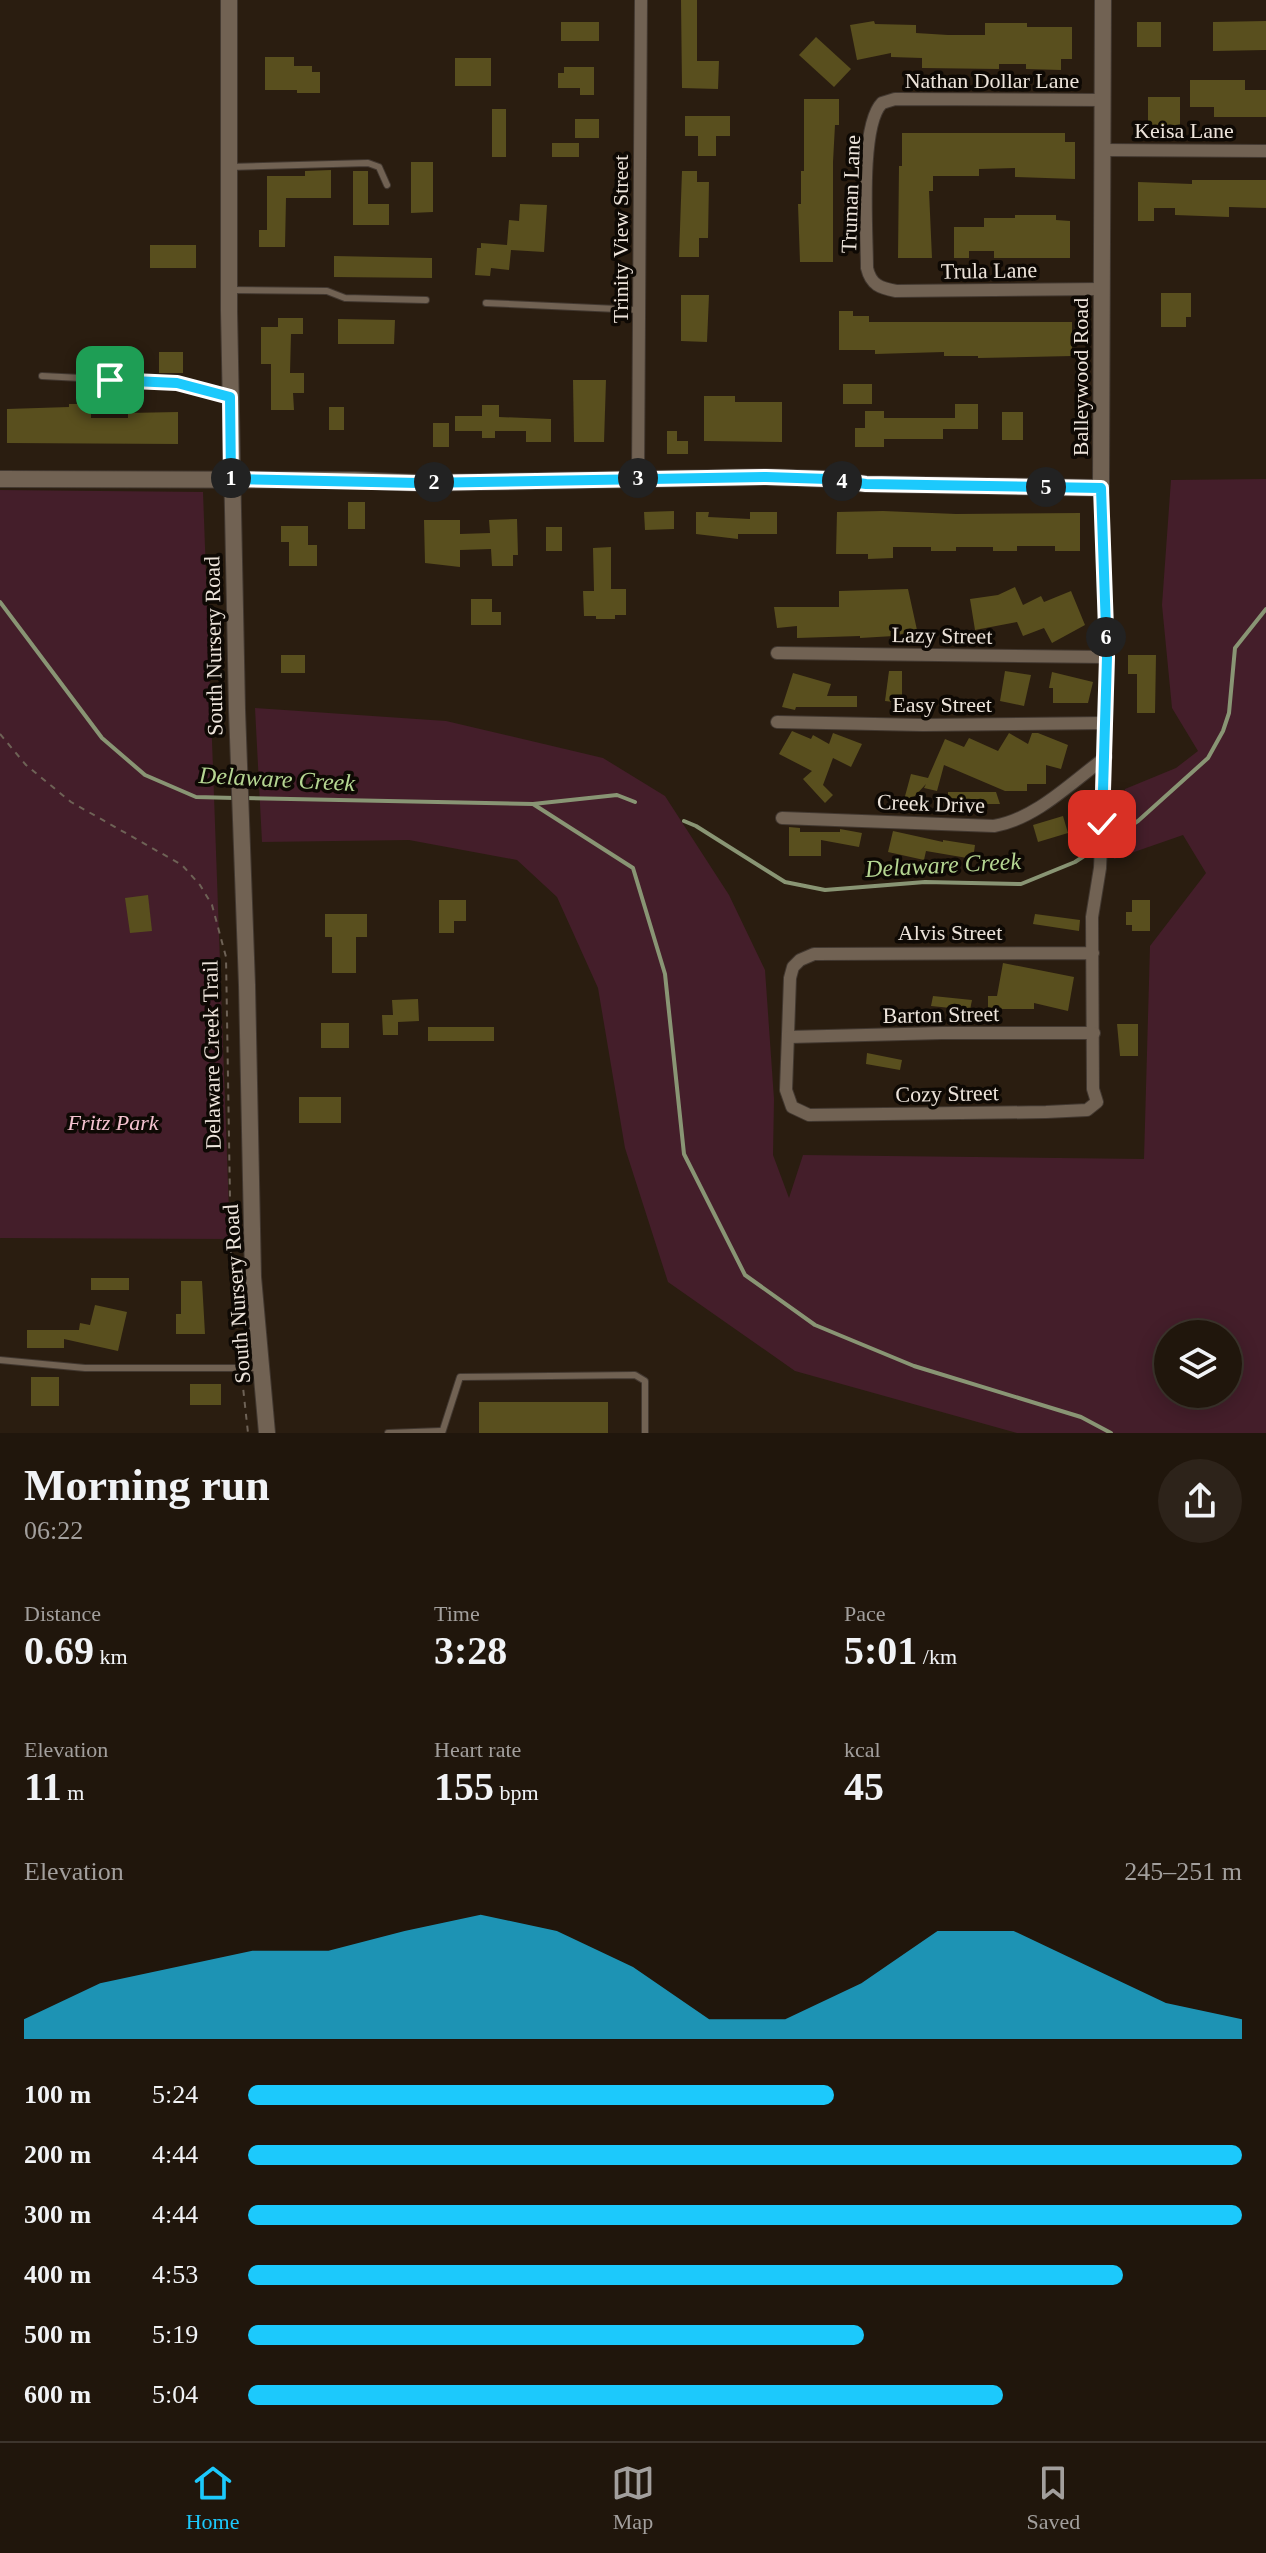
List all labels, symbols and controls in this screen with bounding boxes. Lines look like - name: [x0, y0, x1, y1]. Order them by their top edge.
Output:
- street label: Nathan Dollar Lane: [905, 68, 1079, 93]
- street label: Keisa Lane: [1134, 118, 1234, 143]
- street label: Truman Lane: [836, 134, 865, 254]
- street label: Trinity View Street: [608, 155, 633, 323]
- street label: Trula Lane: [941, 257, 1037, 284]
- street label: Balleywood Road: [1068, 298, 1093, 456]
- pin: [76, 346, 144, 414]
- icon: arrive: [88, 358, 132, 402]
- pin: 1: [211, 458, 251, 498]
- pin: 3: [618, 458, 658, 498]
- pin: 4: [822, 461, 862, 501]
- pin: 2: [414, 462, 454, 502]
- text: 1: [226, 465, 237, 490]
- text: 3: [633, 465, 644, 490]
- pin: 5: [1026, 467, 1066, 507]
- text: 4: [837, 468, 848, 493]
- text: 2: [429, 469, 440, 494]
- text: 5: [1041, 474, 1052, 499]
- street label: South Nursery Road: [199, 556, 228, 736]
- pin: 6: [1086, 617, 1126, 657]
- street label: Lazy Street: [891, 622, 993, 649]
- text: 6: [1101, 624, 1112, 649]
- street label: Easy Street: [892, 692, 992, 717]
- water label: Delaware Creek: [197, 762, 356, 796]
- street label: Creek Drive: [877, 789, 985, 818]
- pin: [1068, 790, 1136, 858]
- icon: check: [1080, 802, 1124, 846]
- water label: Delaware Creek: [863, 848, 1022, 882]
- street label: Alvis Street: [898, 920, 1002, 945]
- street label: Delaware Creek Trail: [197, 960, 226, 1150]
- street label: Barton Street: [882, 1001, 1000, 1028]
- street label: Cozy Street: [895, 1080, 999, 1107]
- park label: Fritz Park: [66, 1110, 160, 1135]
- street label: South Nursery Road: [218, 1203, 255, 1384]
- map controls: [1154, 1320, 1242, 1408]
- button: layers: [1154, 1320, 1242, 1408]
- button: share: [1158, 1459, 1242, 1543]
- text: Morning run: [24, 1461, 270, 1510]
- text: 06:22: [24, 1516, 83, 1545]
- text: Distance: [24, 1601, 101, 1626]
- text: Time: [434, 1601, 480, 1626]
- text: Pace: [844, 1601, 886, 1626]
- text: 0.69: [24, 1628, 94, 1673]
- text: 3:28: [434, 1628, 507, 1673]
- text: 5:01: [844, 1628, 917, 1673]
- text: km: [94, 1644, 128, 1669]
- text: /km: [917, 1644, 957, 1669]
- text: Elevation: [24, 1737, 108, 1762]
- text: Heart rate: [434, 1737, 521, 1762]
- text: kcal: [844, 1737, 881, 1762]
- text: 11: [24, 1764, 62, 1809]
- text: 155: [434, 1764, 494, 1809]
- text: 45: [844, 1764, 884, 1809]
- text: m: [62, 1780, 84, 1805]
- text: bpm: [494, 1780, 539, 1805]
- text: Elevation: [24, 1857, 124, 1886]
- text: 245–251 m: [1124, 1857, 1242, 1886]
- text: 100 m: [24, 2080, 91, 2109]
- text: 5:24: [152, 2080, 198, 2109]
- text: 200 m: [24, 2140, 91, 2169]
- text: 4:44: [152, 2140, 198, 2169]
- text: 300 m: [24, 2200, 91, 2229]
- text: 4:44: [152, 2200, 198, 2229]
- text: 400 m: [24, 2260, 91, 2289]
- text: 4:53: [152, 2260, 198, 2289]
- text: 500 m: [24, 2320, 91, 2349]
- text: 5:19: [152, 2320, 198, 2349]
- text: 600 m: [24, 2380, 91, 2409]
- text: 5:04: [152, 2380, 198, 2409]
- tab: Home: [186, 2461, 240, 2535]
- tab: Map: [611, 2461, 655, 2535]
- tab: Saved: [1026, 2461, 1080, 2535]

